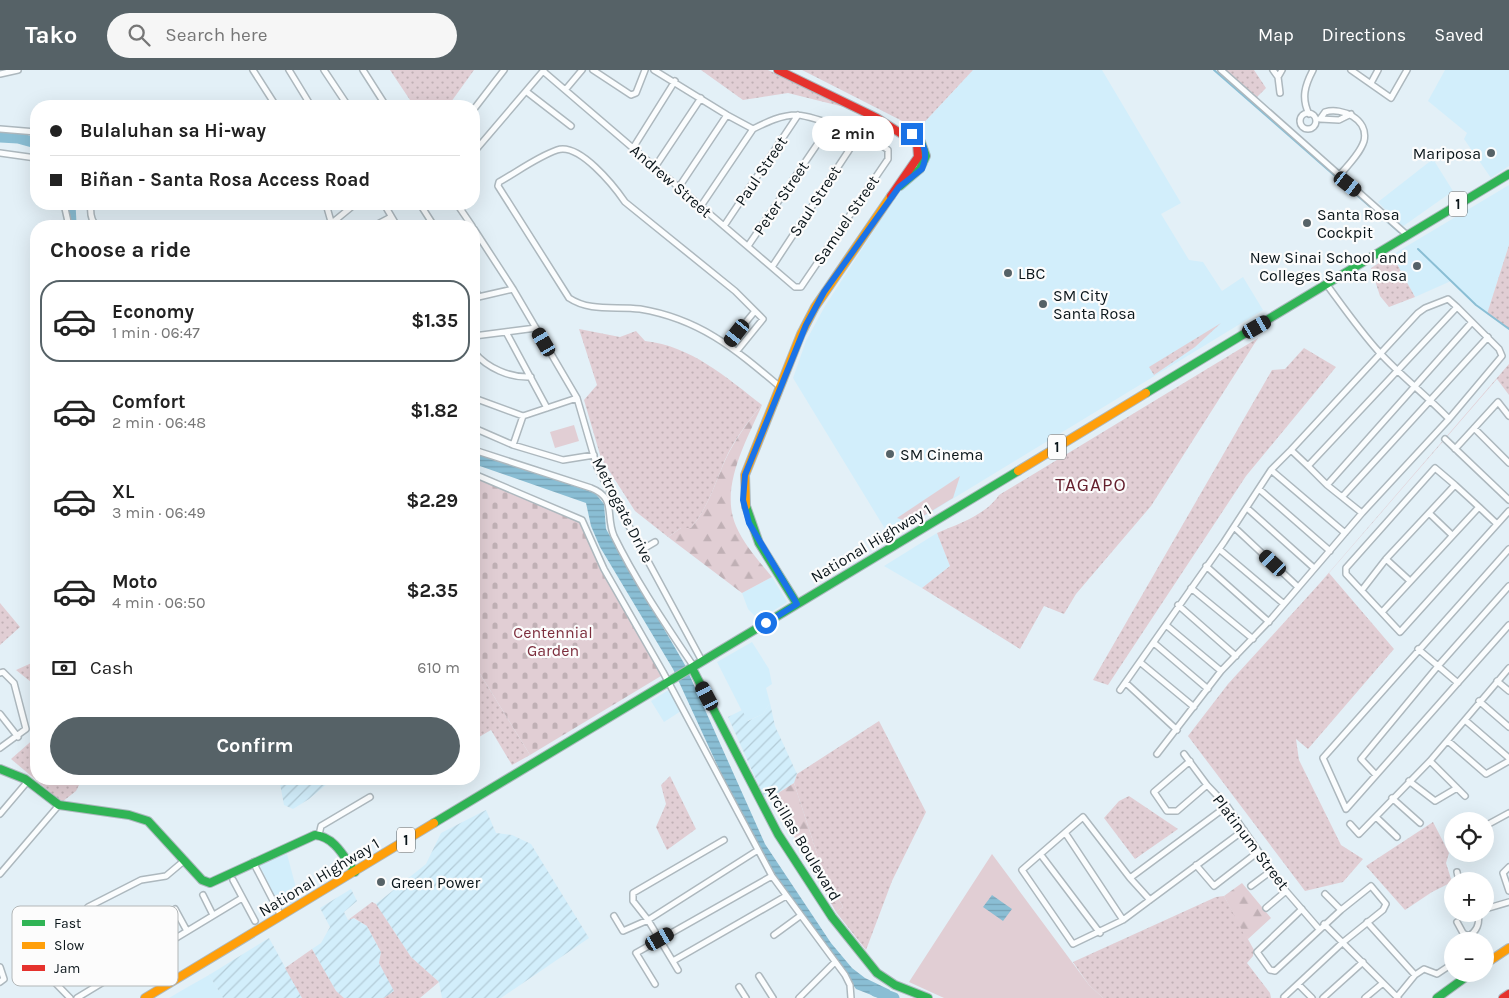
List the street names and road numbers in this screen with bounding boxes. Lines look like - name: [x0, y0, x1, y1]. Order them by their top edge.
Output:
- street label: Paul Street: [731, 133, 791, 209]
- street label: Andrew Street: [626, 140, 716, 222]
- street label: Peter Street: [749, 158, 813, 238]
- street label: Saul Street: [785, 162, 845, 240]
- street label: Samuel Street: [809, 172, 883, 268]
- road number: 1: [1449, 192, 1467, 216]
- road number: 1: [1048, 434, 1066, 460]
- street label: Metrogate Drive: [588, 454, 658, 566]
- street label: National Highway 1: [807, 500, 935, 586]
- street label: Arcillas Boulevard: [761, 782, 845, 904]
- street label: Platinum Street: [1209, 790, 1293, 894]
- road number: 1: [397, 828, 415, 852]
- street label: National Highway 1: [255, 834, 383, 920]

